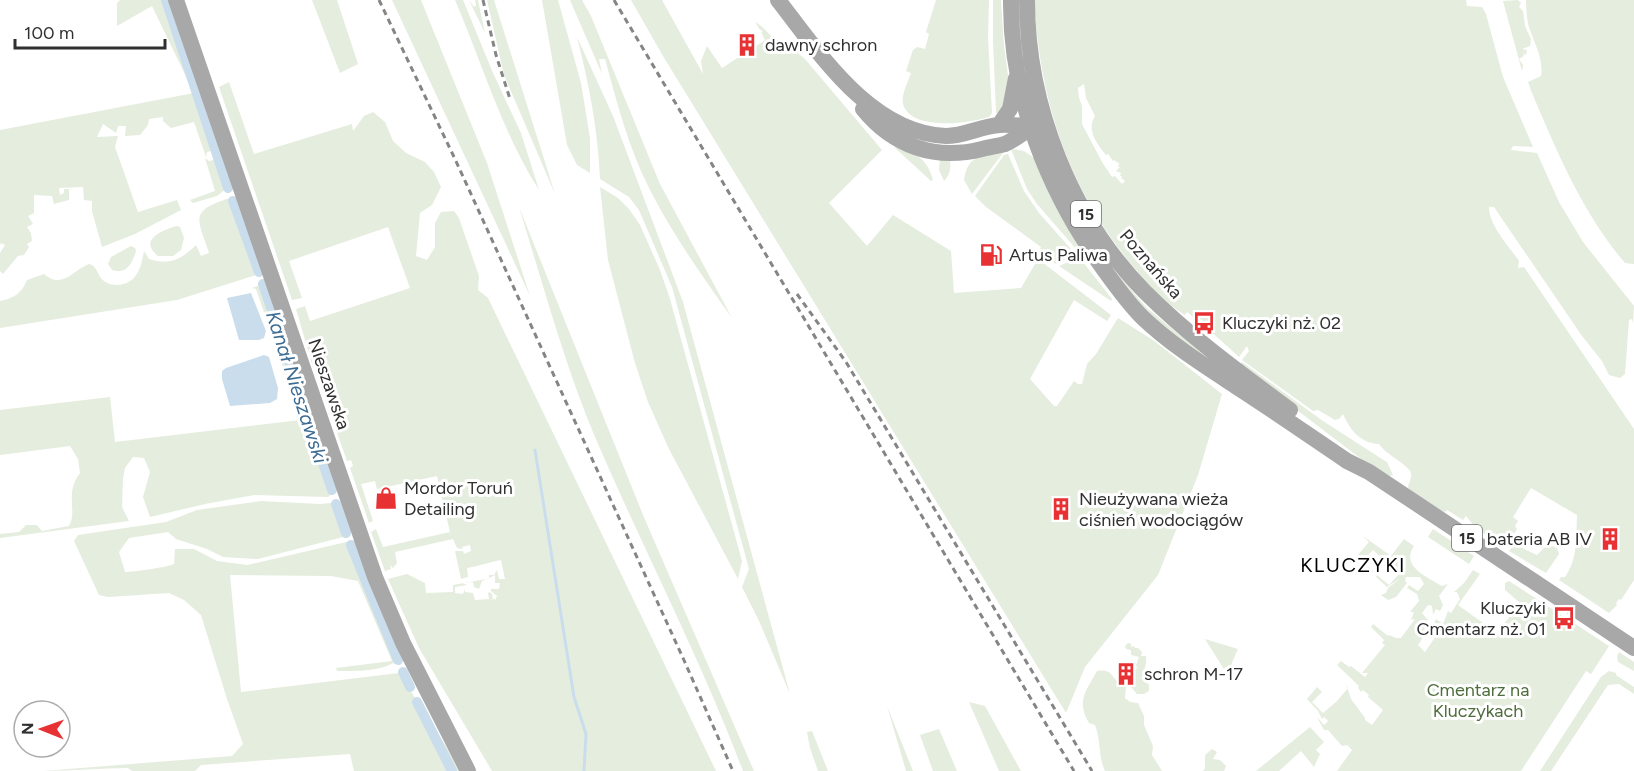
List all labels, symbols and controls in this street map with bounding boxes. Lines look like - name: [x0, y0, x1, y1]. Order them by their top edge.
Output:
- scale bar: [15, 12, 165, 50]
- text: 100 m: [24, 22, 74, 44]
- building icon: dawny schron: [734, 32, 760, 58]
- place label: dawny schron: [765, 34, 877, 56]
- road number: 15: [1071, 201, 1101, 227]
- street label: Poznańska: [1115, 225, 1187, 303]
- fuel station icon: Artus Paliwa: [978, 242, 1004, 268]
- place label: Artus Paliwa: [1009, 244, 1108, 266]
- water label: Kanał Nieszawski: [261, 308, 333, 467]
- bus stop icon: Kluczyki nż. 02: [1191, 310, 1217, 336]
- place label: Kluczyki nż. 02: [1222, 312, 1341, 334]
- street label: Nieszawska: [303, 336, 355, 432]
- place label: Mordor Toruń Detailing: [404, 477, 513, 520]
- shop icon: Mordor Toruń Detailing: [373, 485, 399, 511]
- place label: Nieużywana wieża ciśnień wodociągów: [1079, 488, 1243, 531]
- building icon: Nieużywana wieża ciśnień wodociągów: [1048, 496, 1074, 522]
- road number: 15: [1452, 525, 1482, 551]
- building icon: bateria AB IV: [1597, 526, 1623, 552]
- place label: bateria AB IV: [1487, 528, 1593, 550]
- district label: KLUCZYKI: [1300, 553, 1406, 577]
- place label: Kluczyki Cmentarz nż. 01: [1416, 597, 1546, 640]
- bus stop icon: Kluczyki Cmentarz nż. 01: [1551, 605, 1577, 631]
- building icon: schron M-17: [1113, 661, 1139, 687]
- place label: schron M-17: [1144, 663, 1243, 685]
- park label: Cmentarz na Kluczykach: [1427, 679, 1529, 722]
- north arrow: [12, 699, 72, 759]
- text: N: [18, 722, 37, 735]

